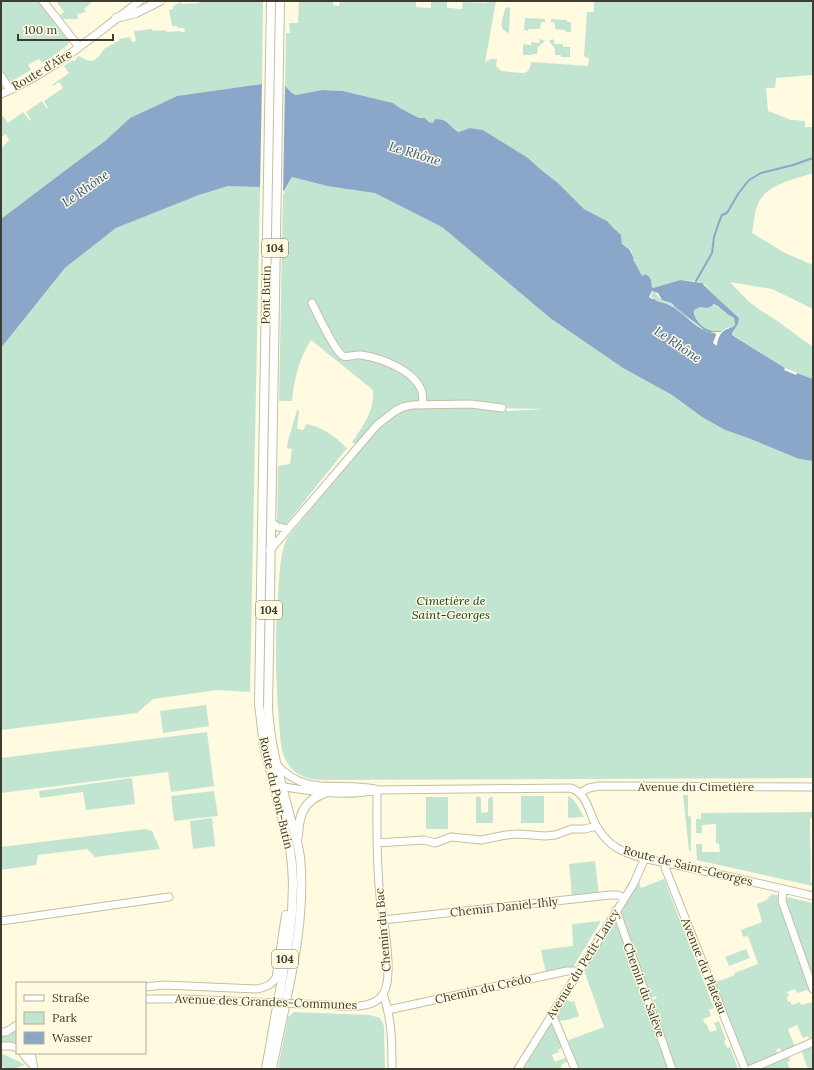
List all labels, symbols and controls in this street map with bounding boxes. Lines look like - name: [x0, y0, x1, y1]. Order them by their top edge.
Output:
- scale bar: [18, 16, 113, 42]
- text: 100 m: [24, 22, 57, 37]
- street label: Route d'Aïre: [9, 46, 75, 93]
- water label: Le Rhône: [387, 138, 443, 169]
- water label: Le Rhône: [58, 166, 112, 211]
- road number: 104: [262, 239, 288, 257]
- street label: Pont Butin: [257, 265, 274, 325]
- water label: Le Rhône: [651, 322, 705, 366]
- park label: Cimetière de Saint-Georges: [412, 593, 490, 622]
- road number: 104: [256, 601, 282, 619]
- street label: Route du Pont-Butin: [256, 735, 297, 851]
- street label: Avenue du Cimetière: [637, 779, 755, 794]
- street label: Route de Saint-Georges: [622, 842, 755, 889]
- street label: Chemin du Bac: [371, 887, 394, 973]
- street label: Chemin Daniel-Ihly: [449, 893, 559, 920]
- street label: Avenue du Petit-Lancy: [542, 905, 623, 1022]
- street label: Avenue du Plateau: [678, 915, 731, 1016]
- street label: Chemin du Salève: [620, 941, 669, 1040]
- road number: 104: [272, 950, 298, 968]
- street label: Chemin du Crédo: [433, 970, 532, 1007]
- legend: [16, 982, 146, 1054]
- text: Straße: [52, 990, 90, 1005]
- street label: Avenue des Grandes-Communes: [174, 991, 358, 1012]
- text: Park: [52, 1010, 78, 1025]
- text: Wasser: [52, 1030, 93, 1045]

